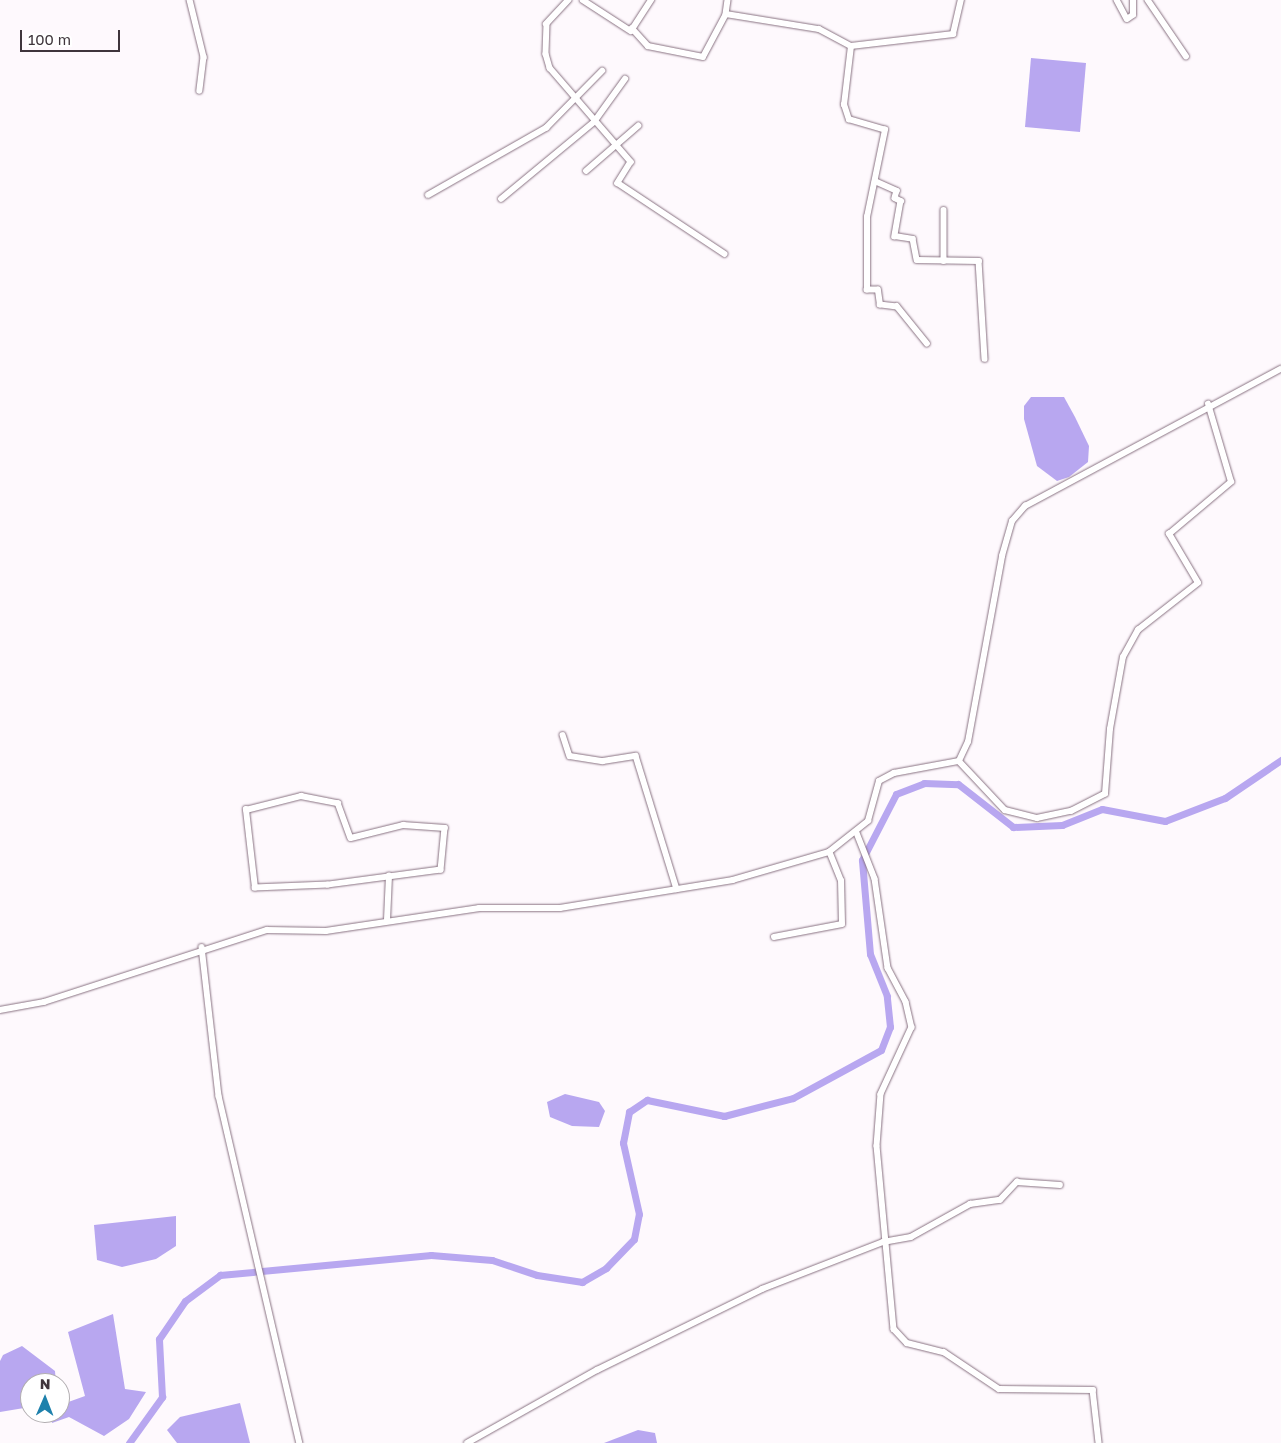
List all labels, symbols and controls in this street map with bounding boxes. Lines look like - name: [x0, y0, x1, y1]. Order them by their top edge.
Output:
- scale bar: [22, 20, 122, 52]
- text: 100 m: [28, 30, 71, 48]
- north arrow: [20, 1373, 70, 1423]
- text: N: [40, 1375, 51, 1392]

